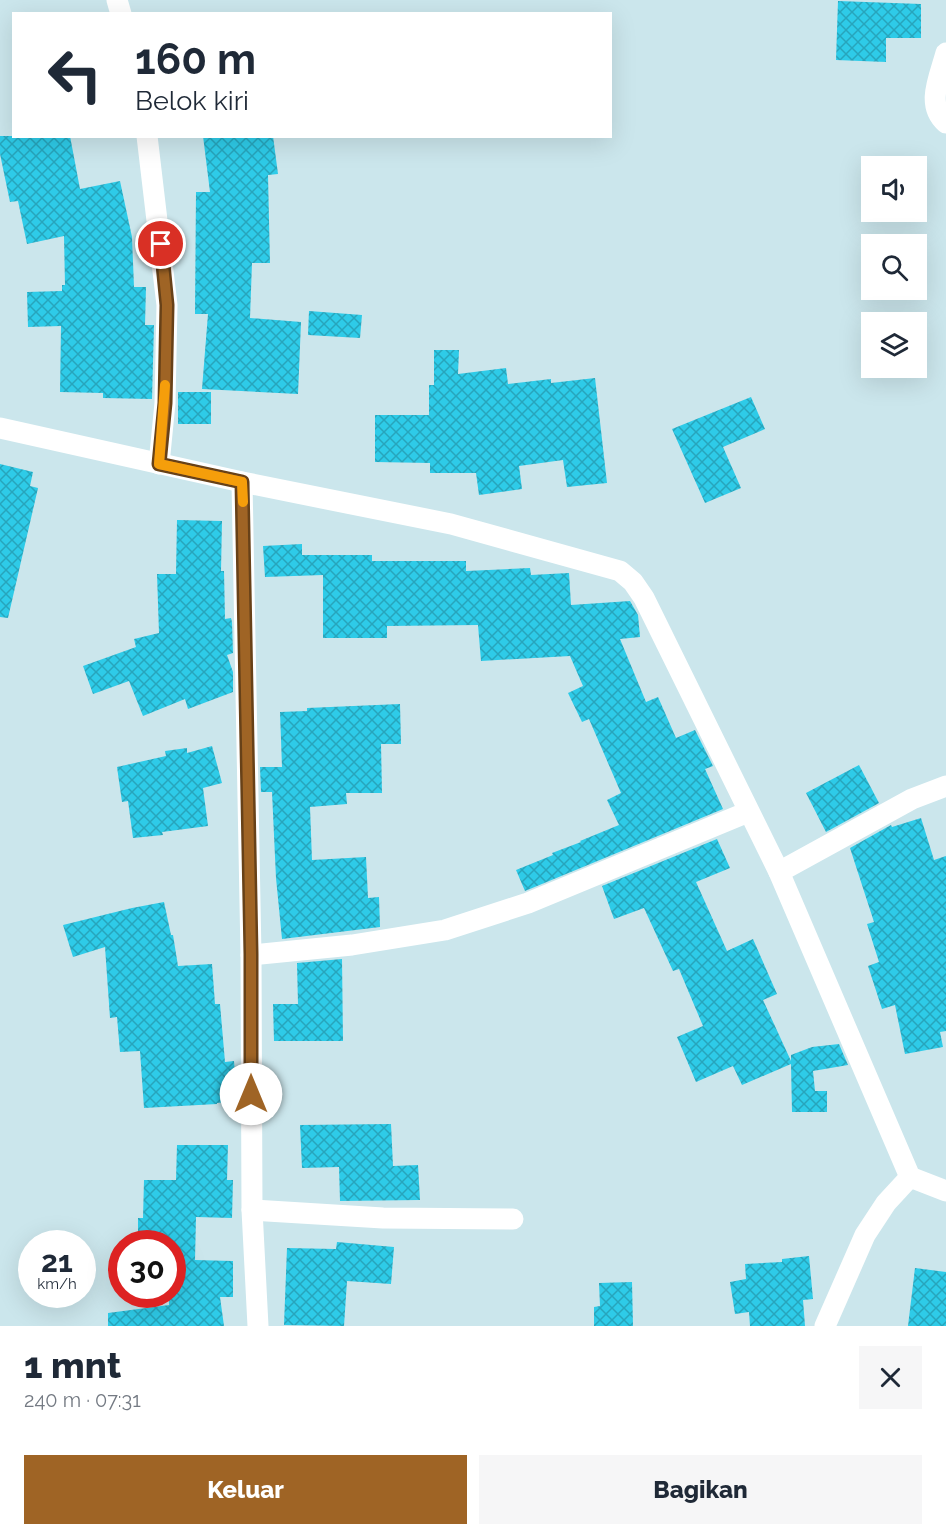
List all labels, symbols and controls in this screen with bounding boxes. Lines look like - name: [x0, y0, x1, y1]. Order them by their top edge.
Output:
- text: 160 m: [135, 35, 256, 84]
- icon: left: [36, 36, 114, 114]
- text: Belok kiri: [135, 85, 249, 116]
- map controls: [861, 156, 927, 378]
- button: sound: [861, 156, 927, 222]
- pin: [135, 218, 186, 269]
- icon: arrive: [144, 227, 177, 260]
- button: search: [861, 234, 927, 300]
- button: layers: [861, 312, 927, 378]
- position arrow: [219, 1062, 283, 1126]
- speed limit sign: 30: [108, 1230, 186, 1308]
- text: 21: [41, 1244, 73, 1279]
- text: km/h: [37, 1275, 77, 1293]
- text: 1 mnt: [24, 1344, 121, 1386]
- button: close: [859, 1346, 922, 1409]
- text: 240 m · 07:31: [24, 1388, 141, 1412]
- button: Keluar: [24, 1455, 467, 1524]
- button: Bagikan: [479, 1455, 922, 1524]

